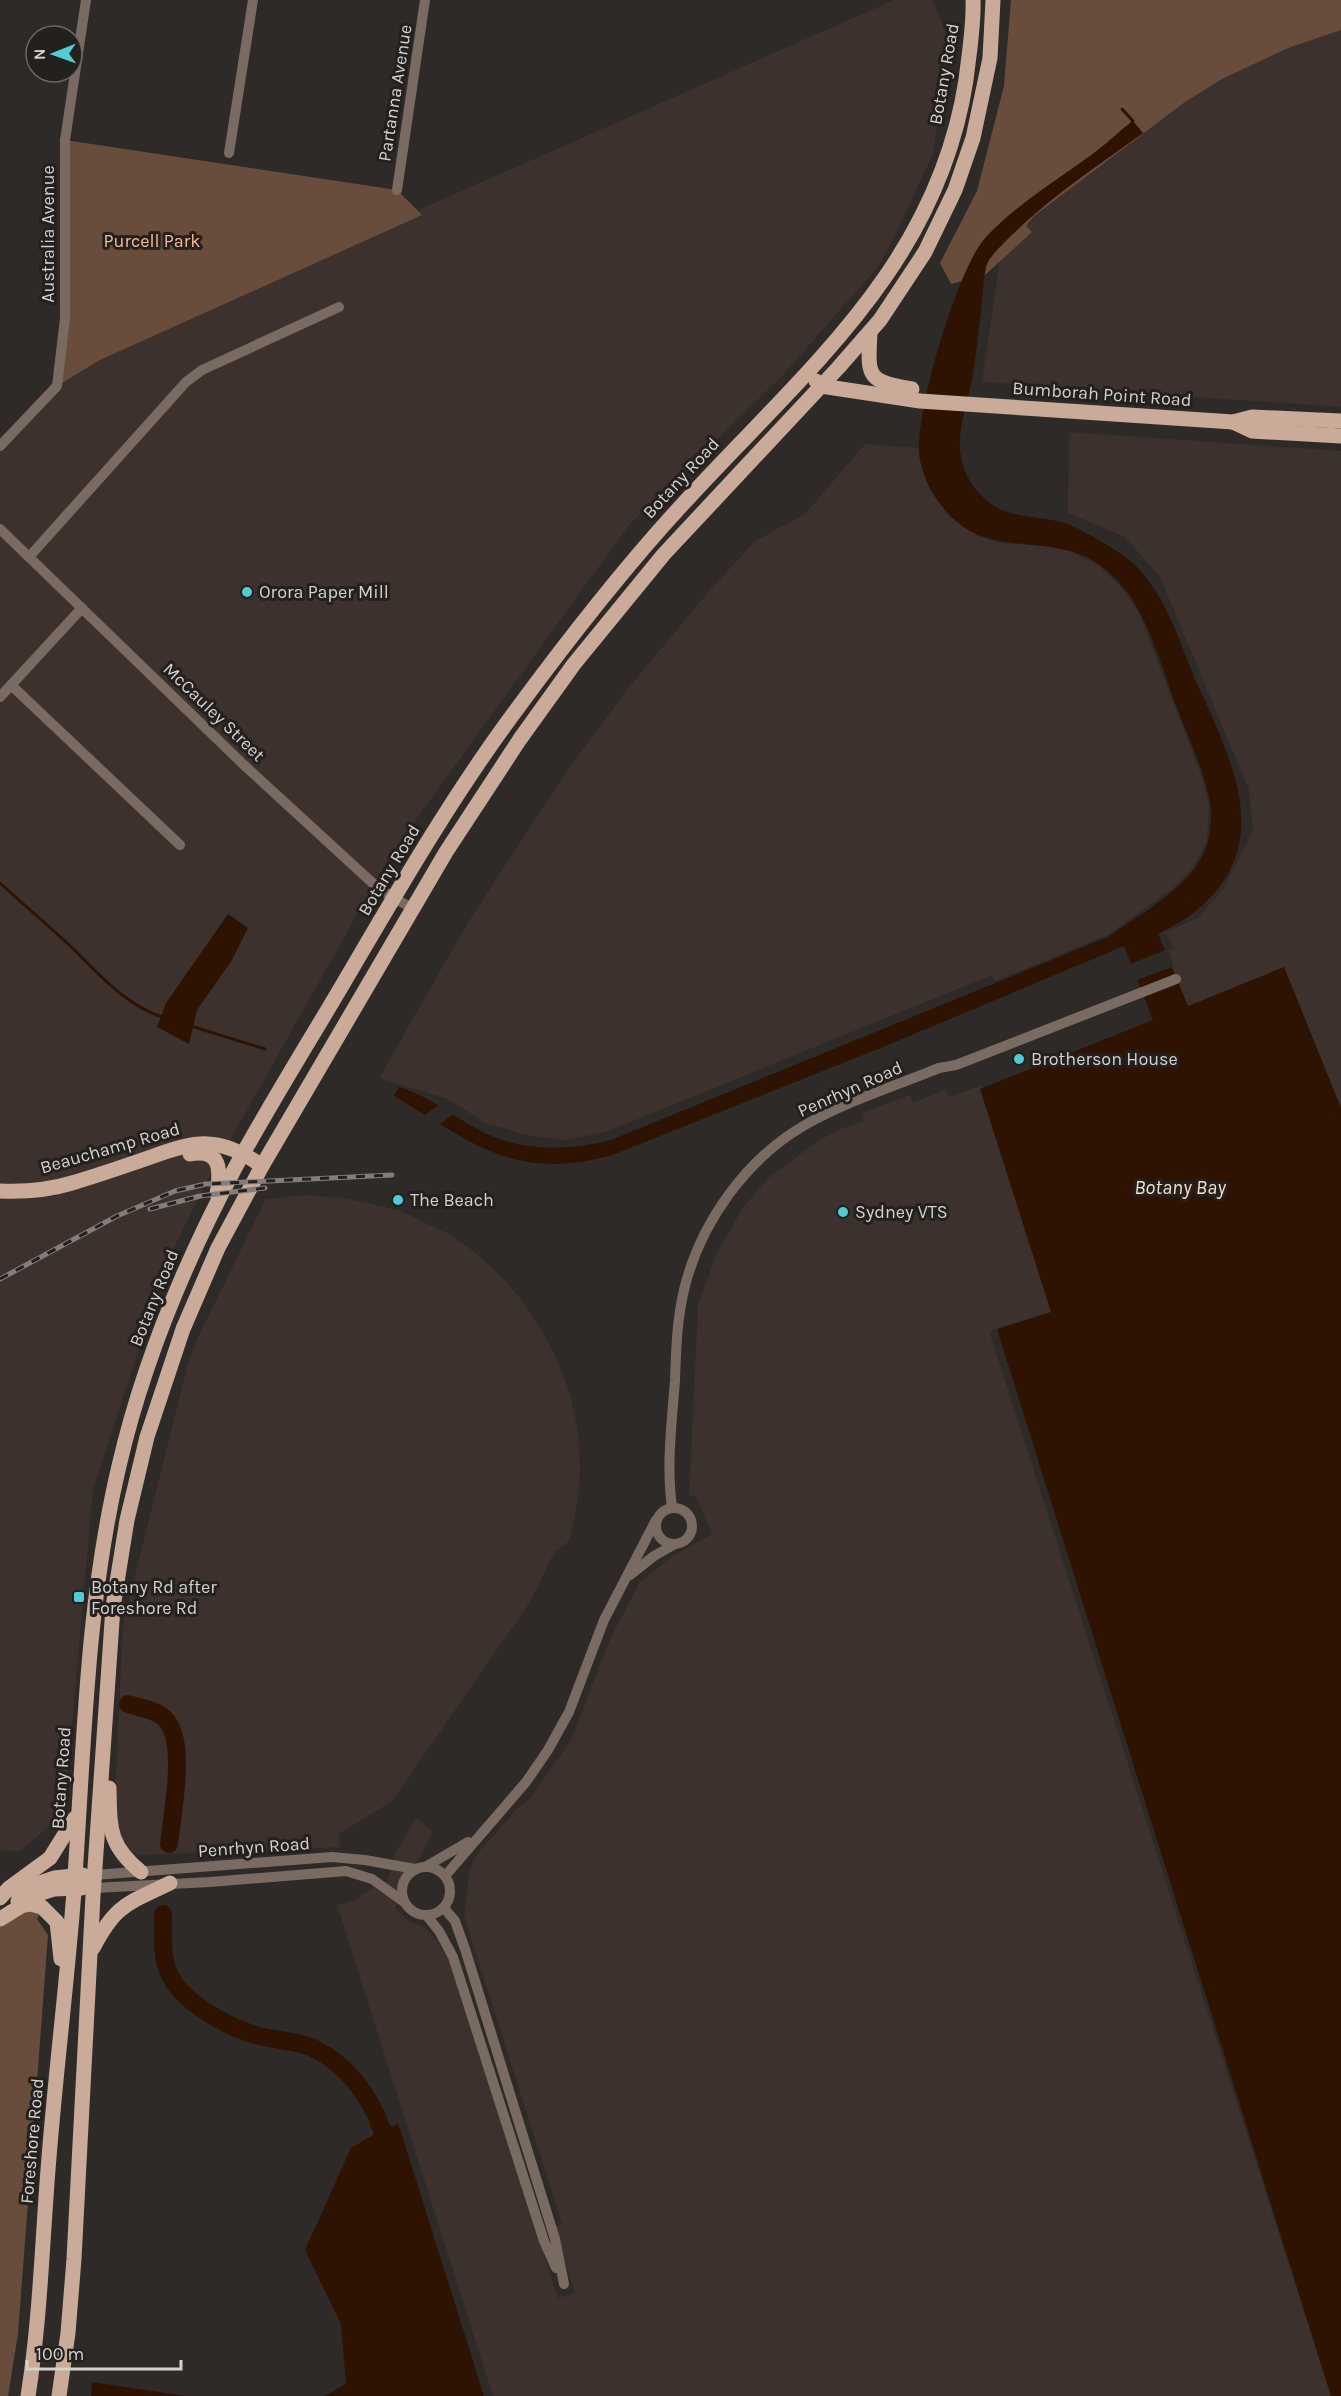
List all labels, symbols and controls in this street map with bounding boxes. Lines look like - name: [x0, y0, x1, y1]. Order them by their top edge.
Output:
- street label: Botany Road: [924, 22, 964, 126]
- street label: Partanna Avenue: [373, 23, 417, 163]
- north arrow: [24, 24, 84, 84]
- text: N: [30, 48, 49, 60]
- street label: Australia Avenue: [37, 165, 59, 303]
- park label: Purcell Park: [104, 230, 200, 252]
- street label: Bumborah Point Road: [1012, 377, 1192, 411]
- street label: Botany Road: [638, 433, 724, 523]
- place label: Orora Paper Mill: [259, 581, 389, 603]
- marker: Orora Paper Mill: [240, 585, 254, 599]
- street label: McCauley Street: [159, 658, 270, 766]
- street label: Botany Road: [353, 820, 425, 920]
- place label: Brotherson House: [1031, 1048, 1178, 1070]
- marker: Brotherson House: [1012, 1052, 1026, 1066]
- street label: Penrhyn Road: [794, 1056, 906, 1122]
- street label: Beauchamp Road: [38, 1118, 182, 1178]
- water label: Botany Bay: [1134, 1176, 1227, 1199]
- place label: The Beach: [410, 1189, 494, 1211]
- marker: The Beach: [391, 1193, 405, 1207]
- place label: Sydney VTS: [855, 1201, 948, 1223]
- marker: Sydney VTS: [836, 1205, 850, 1219]
- street label: Botany Road: [125, 1246, 183, 1350]
- place label: Botany Rd after Foreshore Rd: [91, 1576, 217, 1619]
- marker: Botany Rd after Foreshore Rd: [72, 1590, 86, 1604]
- street label: Botany Road: [46, 1726, 76, 1830]
- street label: Penrhyn Road: [197, 1832, 311, 1862]
- street label: Foreshore Road: [16, 2077, 48, 2205]
- scale bar: [27, 2333, 182, 2371]
- text: 100 m: [36, 2343, 84, 2365]

